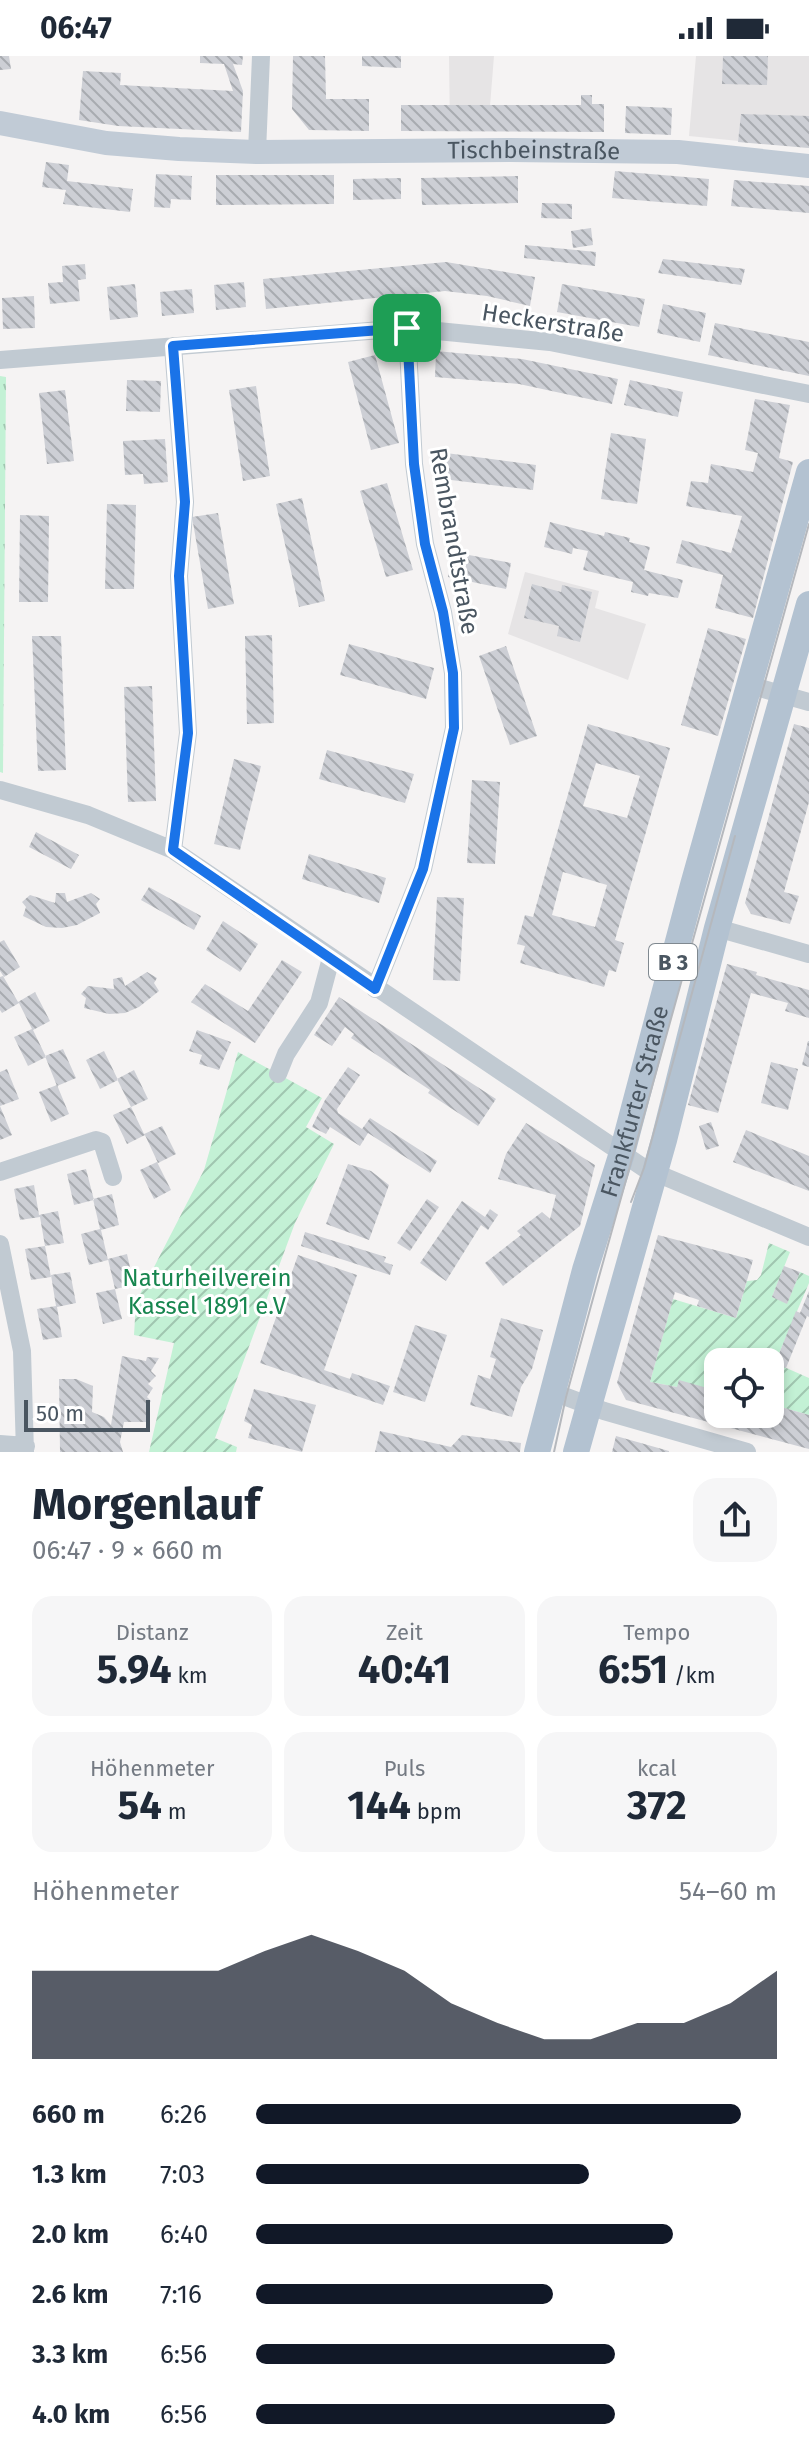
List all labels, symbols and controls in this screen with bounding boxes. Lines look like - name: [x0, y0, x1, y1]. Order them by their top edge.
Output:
- text: 06:47: [40, 10, 112, 46]
- street label: Tischbeinstraße: [447, 136, 620, 165]
- pin: [373, 294, 441, 362]
- street label: Heckerstraße: [480, 298, 626, 348]
- icon: arrive: [385, 306, 429, 350]
- street label: Rembrandtstraße: [424, 445, 484, 637]
- road number: B 3: [649, 944, 697, 980]
- street label: Frankfurter Straße: [595, 1003, 674, 1201]
- park label: Naturheilverein Kassel 1891 e.V: [122, 1264, 292, 1320]
- map controls: [704, 1348, 784, 1428]
- button: locate: [704, 1348, 784, 1428]
- scale bar: [24, 1396, 150, 1432]
- text: 50 m: [36, 1400, 84, 1427]
- text: Morgenlauf: [32, 1478, 260, 1531]
- button: share: [693, 1478, 777, 1562]
- text: 06:47 · 9 × 660 m: [32, 1535, 223, 1566]
- text: Distanz: [116, 1619, 189, 1646]
- text: Zeit: [386, 1619, 423, 1646]
- text: Tempo: [623, 1619, 690, 1646]
- text: 5.94: [97, 1646, 172, 1694]
- text: 40:41: [358, 1646, 451, 1694]
- text: 6:51: [598, 1646, 668, 1694]
- text: km: [172, 1662, 208, 1689]
- text: /km: [668, 1662, 716, 1689]
- text: Höhenmeter: [90, 1755, 214, 1782]
- text: Puls: [384, 1755, 425, 1782]
- text: kcal: [637, 1755, 677, 1782]
- text: 54: [118, 1782, 162, 1830]
- text: 144: [347, 1782, 411, 1830]
- text: 372: [627, 1782, 687, 1830]
- text: m: [162, 1798, 187, 1825]
- text: bpm: [411, 1798, 462, 1825]
- text: Höhenmeter: [32, 1876, 179, 1907]
- text: 54–60 m: [679, 1876, 777, 1907]
- text: 660 m: [32, 2099, 105, 2130]
- text: 6:26: [160, 2099, 207, 2130]
- text: 1.3 km: [32, 2159, 107, 2190]
- text: 7:03: [160, 2159, 205, 2190]
- text: 2.0 km: [32, 2219, 109, 2250]
- text: 6:40: [160, 2219, 208, 2250]
- text: 2.6 km: [32, 2279, 109, 2310]
- text: 7:16: [160, 2279, 202, 2310]
- text: 3.3 km: [32, 2339, 108, 2370]
- text: 6:56: [160, 2339, 207, 2370]
- text: 4.0 km: [32, 2399, 110, 2430]
- text: 6:56: [160, 2399, 207, 2430]

